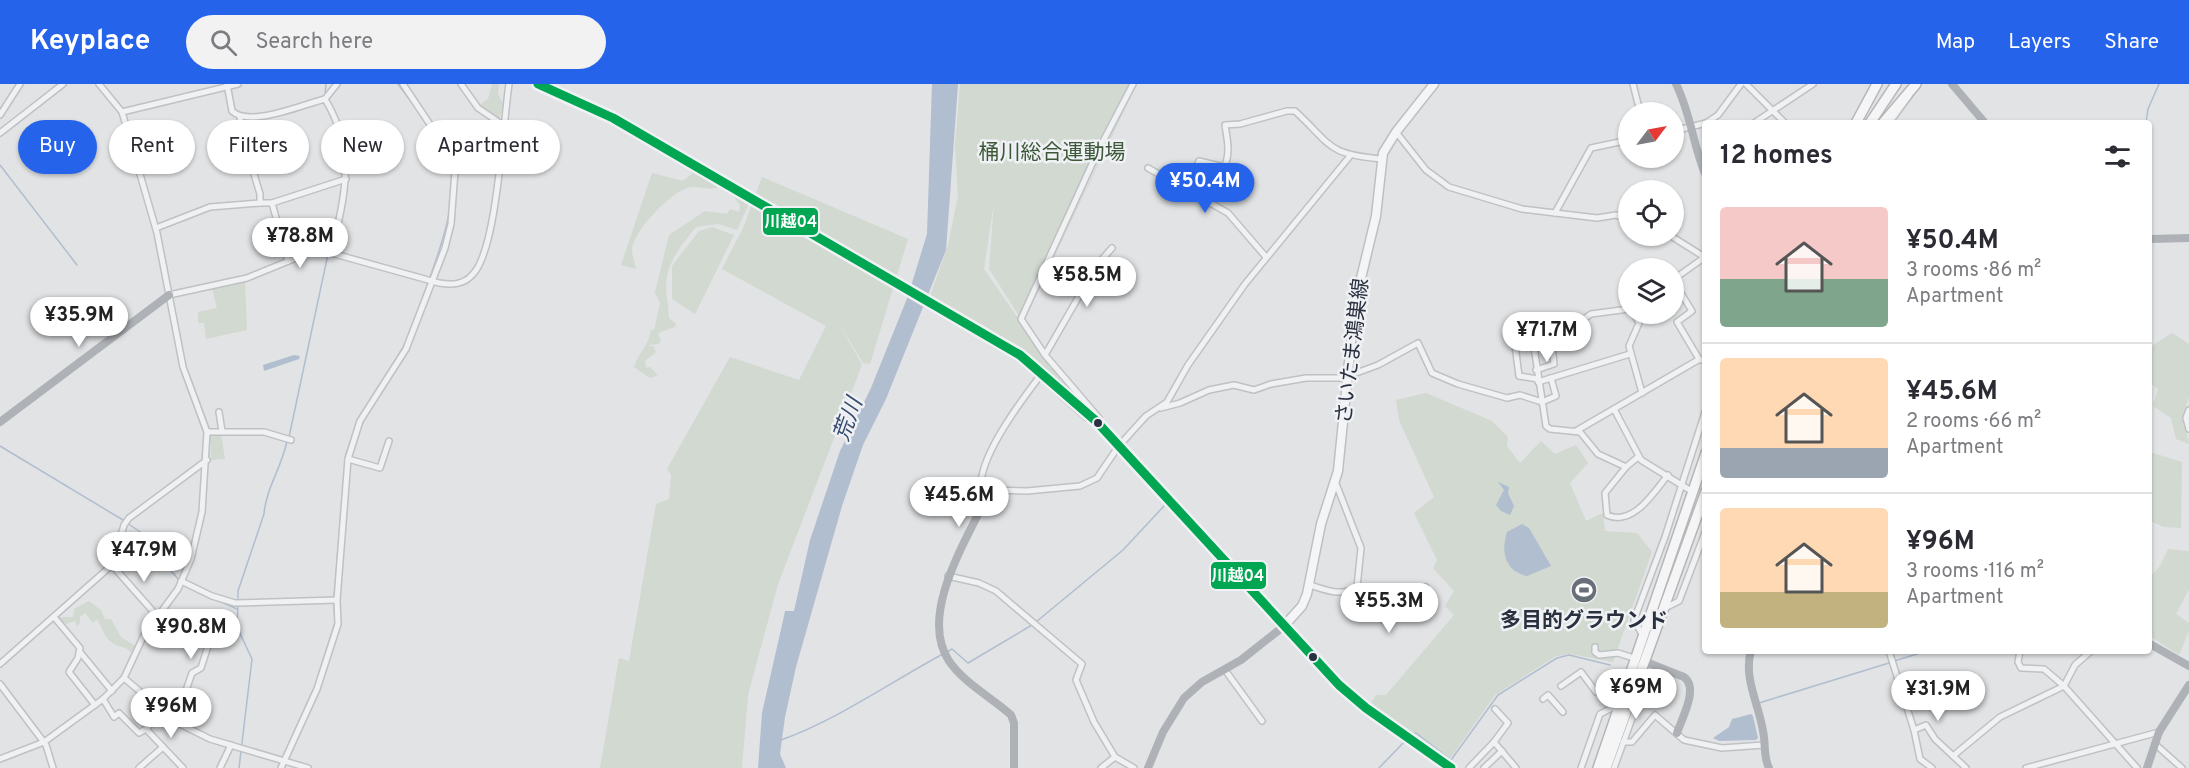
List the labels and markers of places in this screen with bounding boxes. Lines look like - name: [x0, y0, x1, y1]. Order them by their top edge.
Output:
- pin: ¥50.4M: [1156, 163, 1254, 214]
- pin: ¥78.8M: [251, 218, 349, 269]
- pin: ¥58.5M: [1038, 257, 1136, 308]
- pin: ¥35.9M: [30, 297, 128, 348]
- pin: ¥71.7M: [1498, 312, 1596, 363]
- unlabelled marker: [1092, 417, 1104, 429]
- pin: ¥45.6M: [910, 477, 1008, 528]
- pin: ¥47.9M: [95, 532, 193, 583]
- sports icon: 多目的グラウンド: [1569, 575, 1599, 605]
- pin: ¥55.3M: [1340, 583, 1438, 634]
- place label: 多目的グラウンド: [1500, 608, 1668, 635]
- pin: ¥90.8M: [142, 609, 240, 660]
- unlabelled marker: [1307, 651, 1319, 663]
- pin: ¥69M: [1600, 669, 1672, 720]
- pin: ¥31.9M: [1889, 671, 1987, 722]
- pin: ¥96M: [135, 688, 207, 739]

